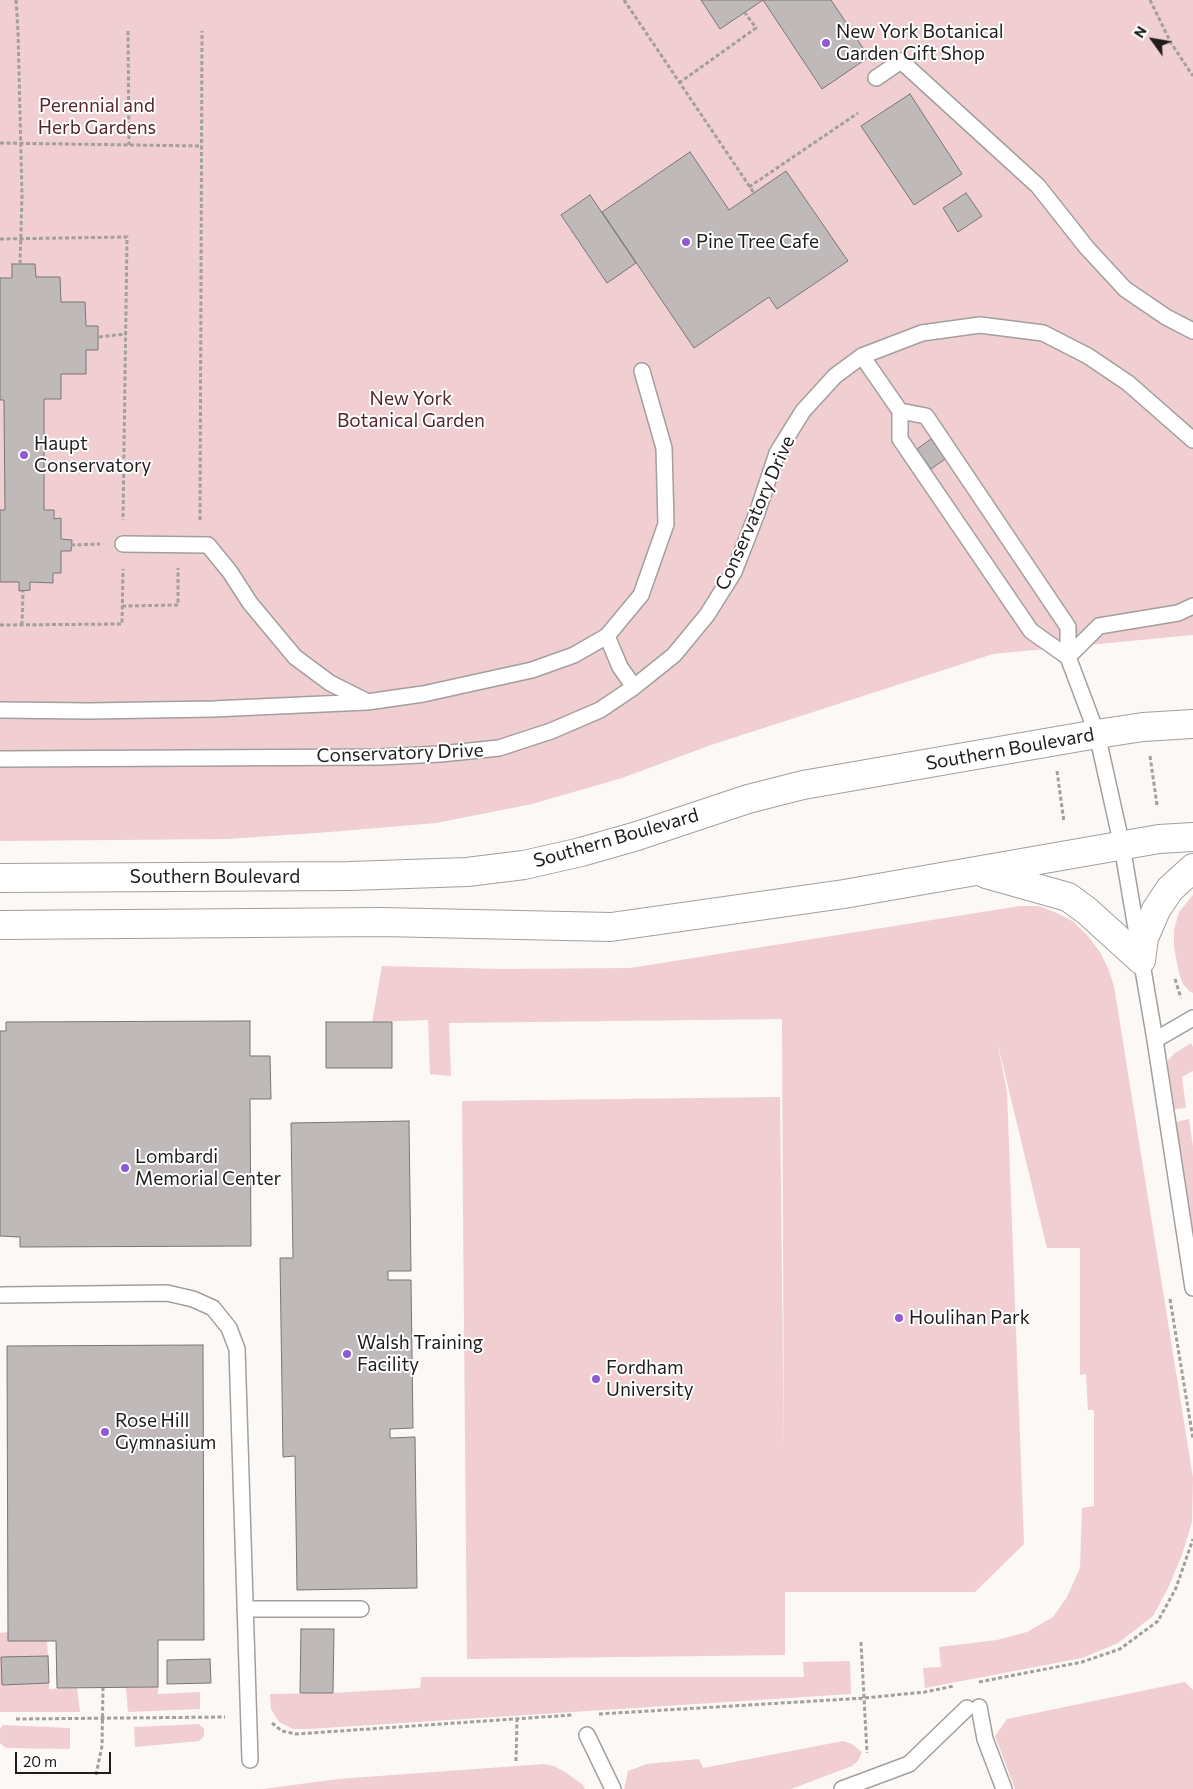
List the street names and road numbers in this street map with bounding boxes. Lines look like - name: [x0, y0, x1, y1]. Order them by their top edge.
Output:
- street label: Conservatory Drive: [711, 432, 799, 594]
- street label: Southern Boulevard: [924, 723, 1096, 775]
- street label: Conservatory Drive: [316, 739, 484, 767]
- street label: Southern Boulevard: [531, 804, 701, 872]
- street label: Southern Boulevard: [130, 866, 300, 888]

